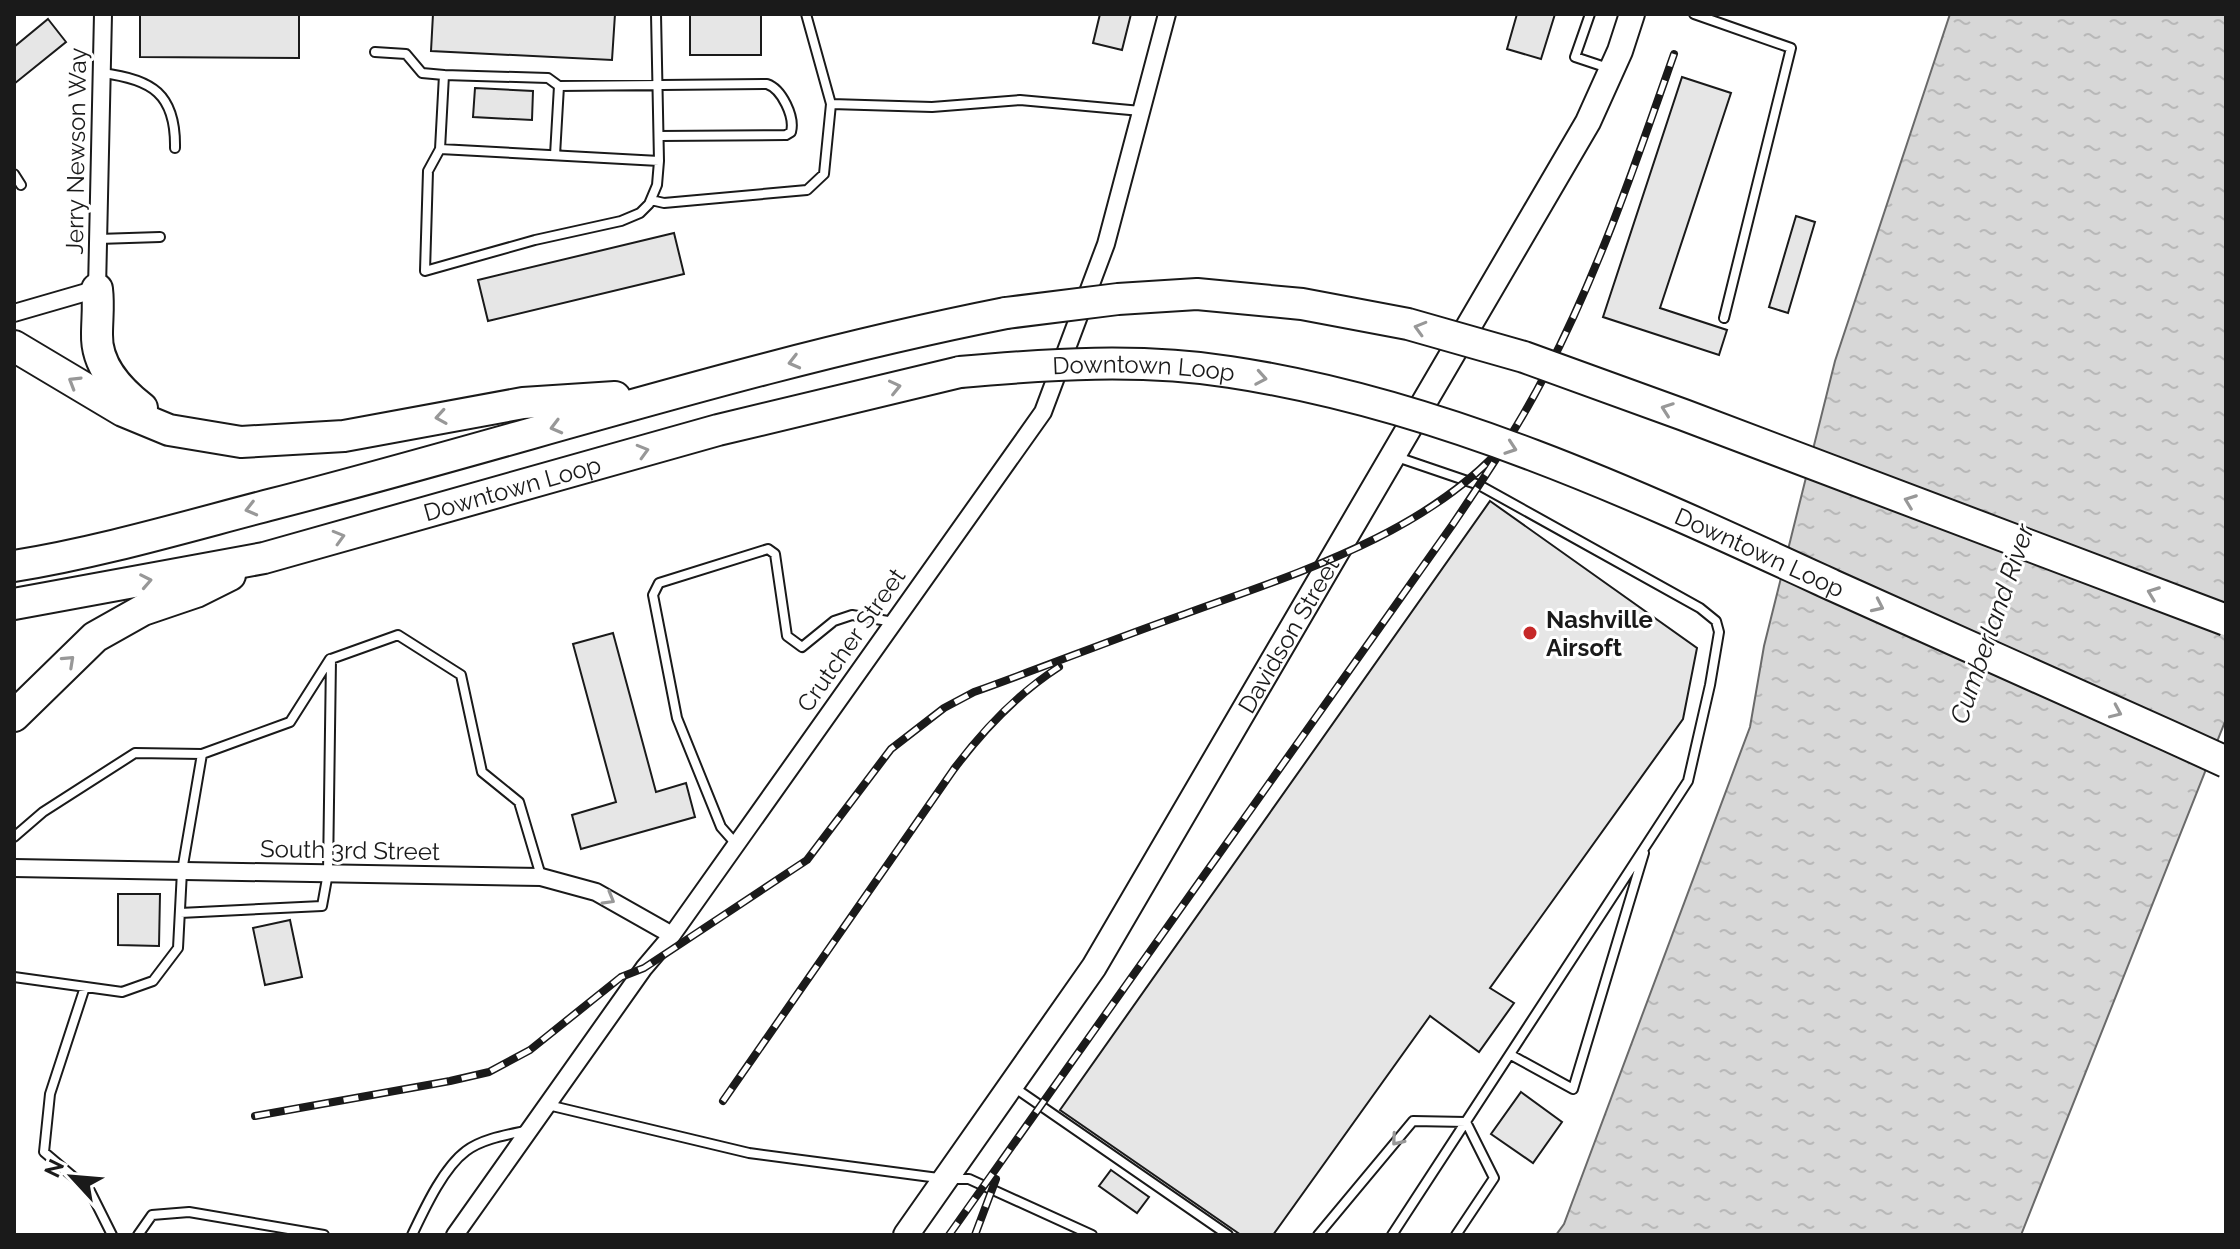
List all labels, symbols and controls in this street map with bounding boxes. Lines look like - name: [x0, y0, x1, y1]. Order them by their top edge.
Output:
- street label: Jerry Newson Way: [60, 47, 92, 255]
- one-way arrow: [1413, 320, 1427, 337]
- street label: Downtown Loop: [1052, 349, 1237, 387]
- one-way arrow: [787, 353, 801, 370]
- one-way arrow: [1254, 368, 1268, 385]
- one-way arrow: [68, 376, 83, 392]
- one-way arrow: [888, 379, 901, 396]
- one-way arrow: [1660, 402, 1674, 419]
- one-way arrow: [434, 408, 448, 425]
- one-way arrow: [549, 418, 563, 434]
- one-way arrow: [1503, 438, 1517, 454]
- one-way arrow: [636, 444, 650, 460]
- street label: Downtown Loop: [420, 449, 604, 527]
- one-way arrow: [1904, 494, 1918, 511]
- one-way arrow: [244, 500, 258, 517]
- street label: Downtown Loop: [1671, 501, 1849, 603]
- water label: Cumberland River: [1944, 519, 2041, 728]
- one-way arrow: [331, 530, 345, 546]
- street label: Davidson Street: [1231, 552, 1345, 718]
- street label: Crutcher Street: [791, 563, 911, 717]
- one-way arrow: [139, 573, 153, 590]
- one-way arrow: [2147, 586, 2161, 603]
- one-way arrow: [1870, 596, 1885, 612]
- place label: Nashville Airsoft: [1546, 605, 1653, 662]
- marker: Nashville Airsoft: [1521, 624, 1539, 642]
- one-way arrow: [60, 656, 75, 670]
- one-way arrow: [2107, 702, 2122, 718]
- street label: South 3rd Street: [260, 834, 440, 866]
- one-way arrow: [601, 890, 616, 905]
- one-way arrow: [1392, 1131, 1407, 1146]
- north arrow: [32, 1137, 112, 1217]
- text: N: [39, 1155, 69, 1181]

